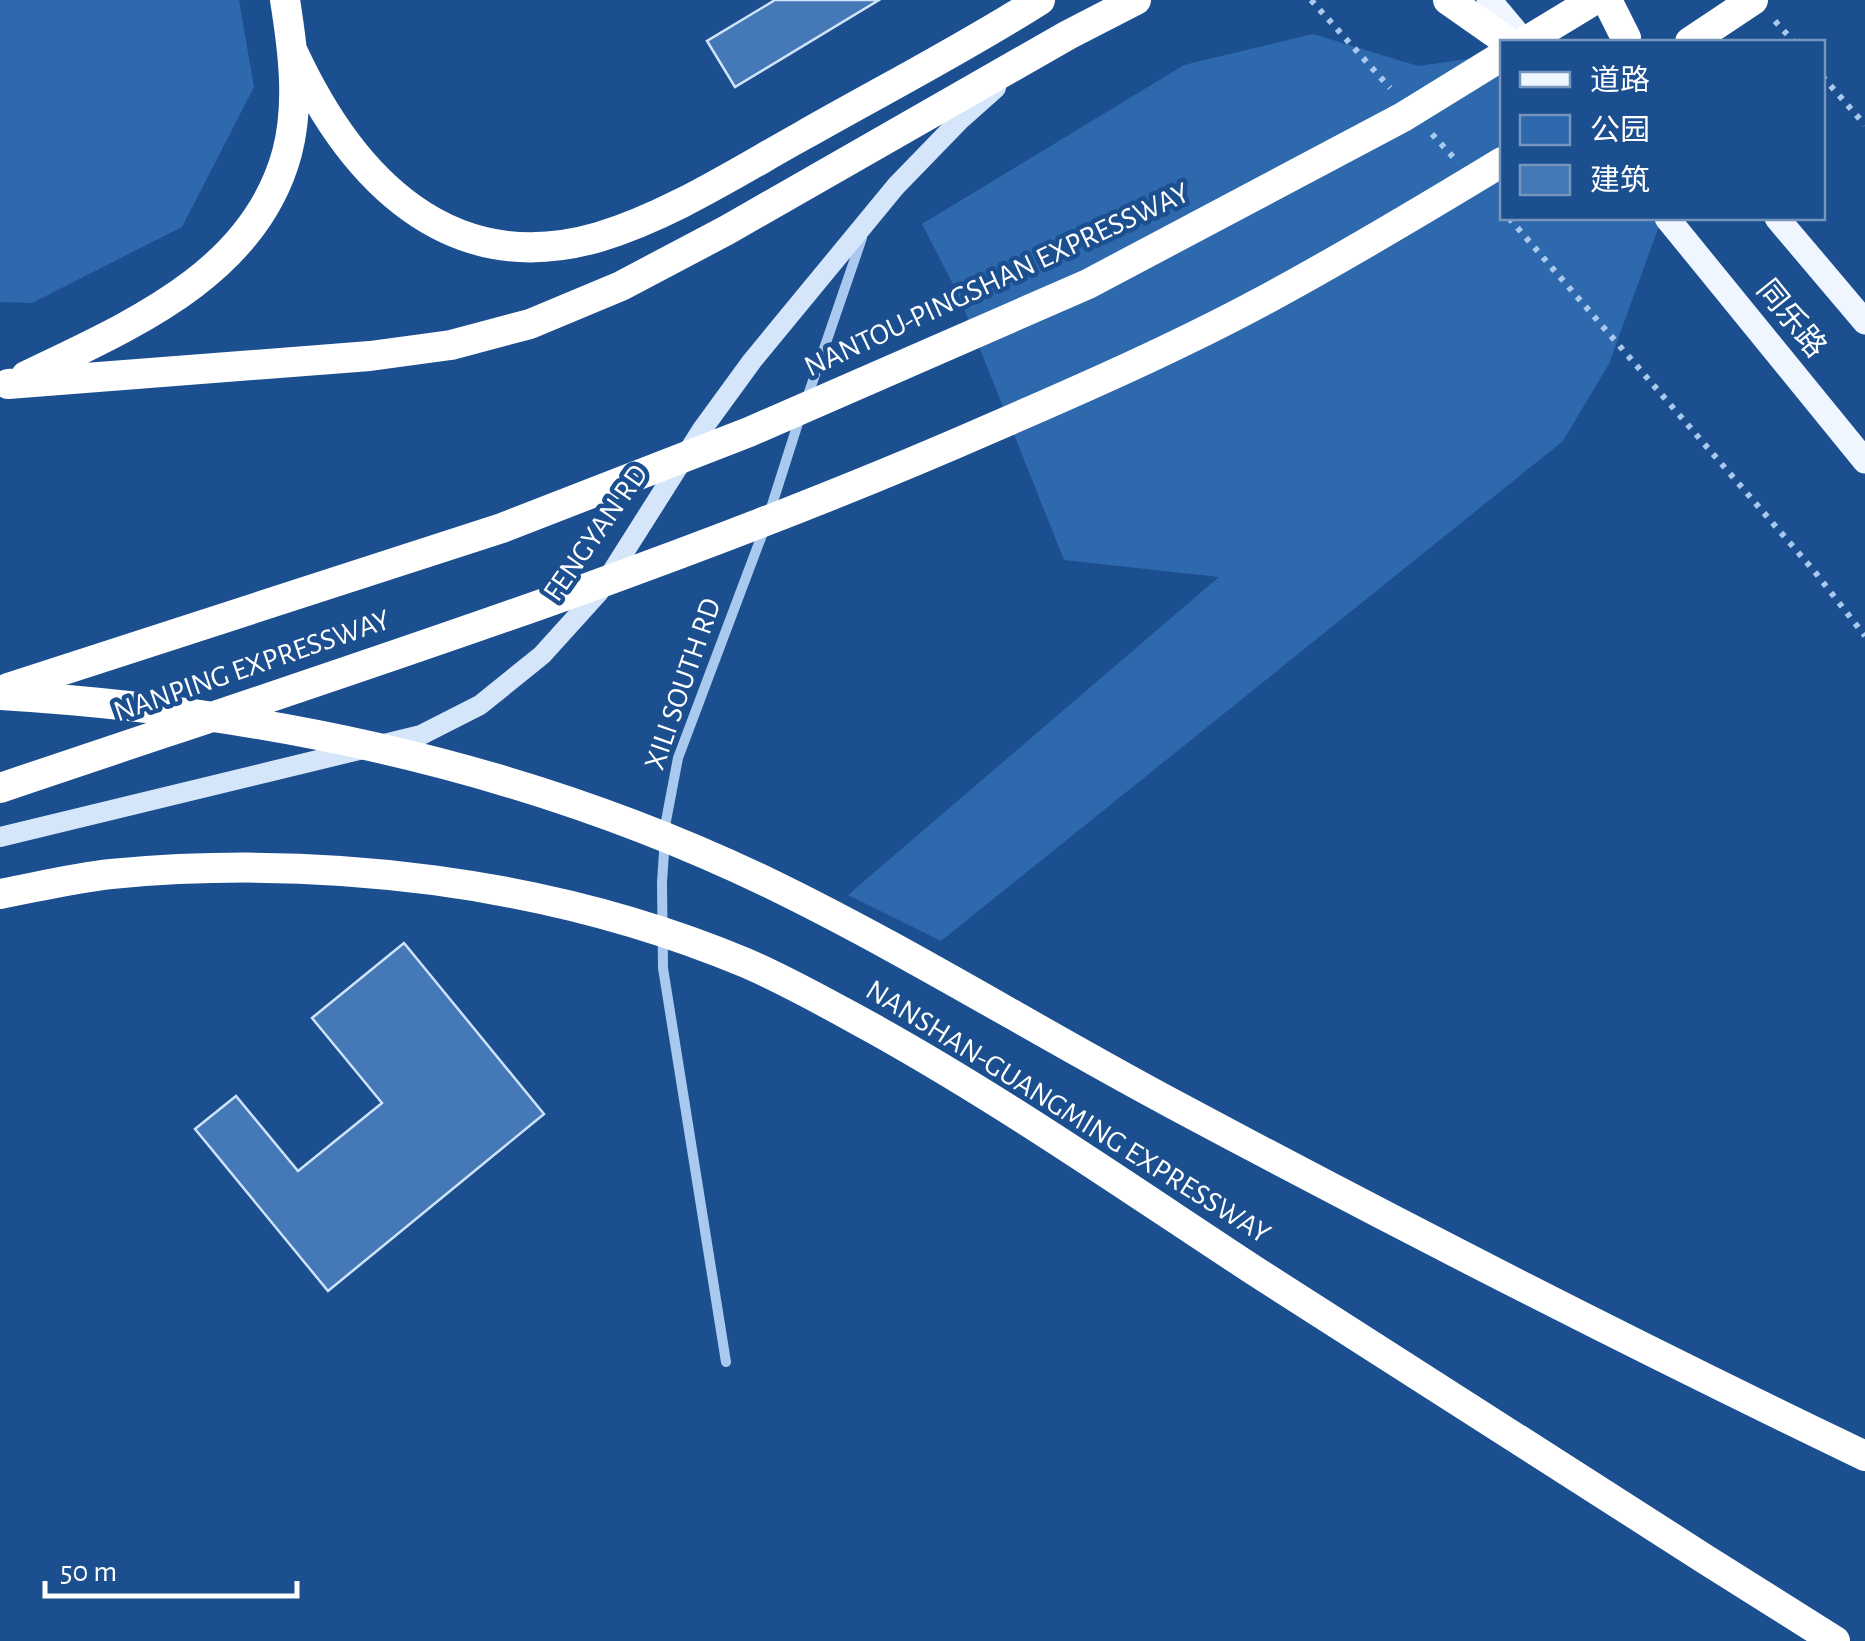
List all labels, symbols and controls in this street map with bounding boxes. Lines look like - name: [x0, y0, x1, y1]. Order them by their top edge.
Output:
- legend: [1500, 40, 1825, 220]
- text: 道路: [1590, 64, 1650, 96]
- text: 公园: [1590, 115, 1650, 146]
- text: 建筑: [1590, 164, 1650, 196]
- street label: NANTOU-PINGSHAN EXPRESSWAY: [800, 177, 1194, 383]
- street label: 同乐路: [1751, 273, 1833, 363]
- street label: FENGYAN RD: [538, 459, 654, 607]
- street label: XILI SOUTH RD: [640, 594, 726, 774]
- street label: NANPING EXPRESSWAY: [110, 605, 394, 727]
- street label: NANSHAN-GUANGMING EXPRESSWAY: [861, 975, 1276, 1249]
- scale bar: [45, 1536, 298, 1598]
- text: 50 m: [60, 1557, 117, 1587]

